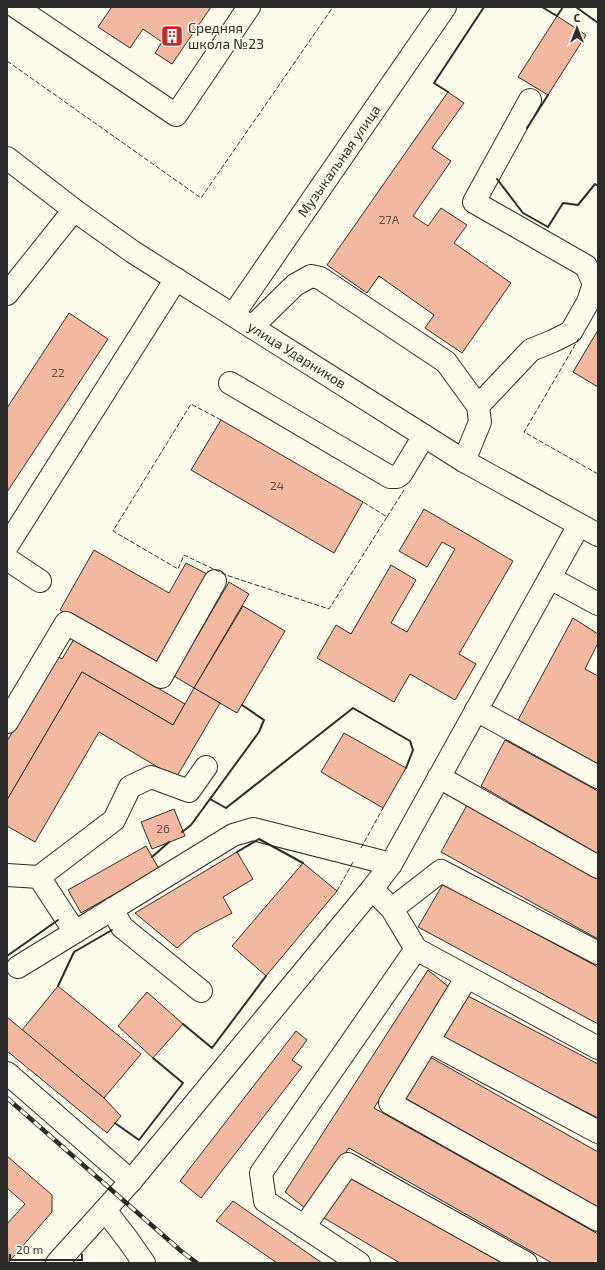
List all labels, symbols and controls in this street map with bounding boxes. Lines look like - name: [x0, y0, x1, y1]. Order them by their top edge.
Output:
- north arrow: [557, 8, 597, 48]
- text: С: [574, 11, 581, 24]
- place label: Средняя школа №23: [188, 19, 264, 52]
- building icon: Средняя школа №23: [159, 23, 185, 49]
- street label: Музыкальная улица: [294, 101, 384, 220]
- house number: 27А: [379, 212, 400, 226]
- street label: улица Ударников: [245, 318, 350, 392]
- house number: 22: [51, 365, 65, 379]
- house number: 24: [270, 478, 284, 492]
- house number: 26: [156, 821, 170, 835]
- scale bar: [10, 1236, 82, 1262]
- text: 20 m: [16, 1242, 43, 1256]

